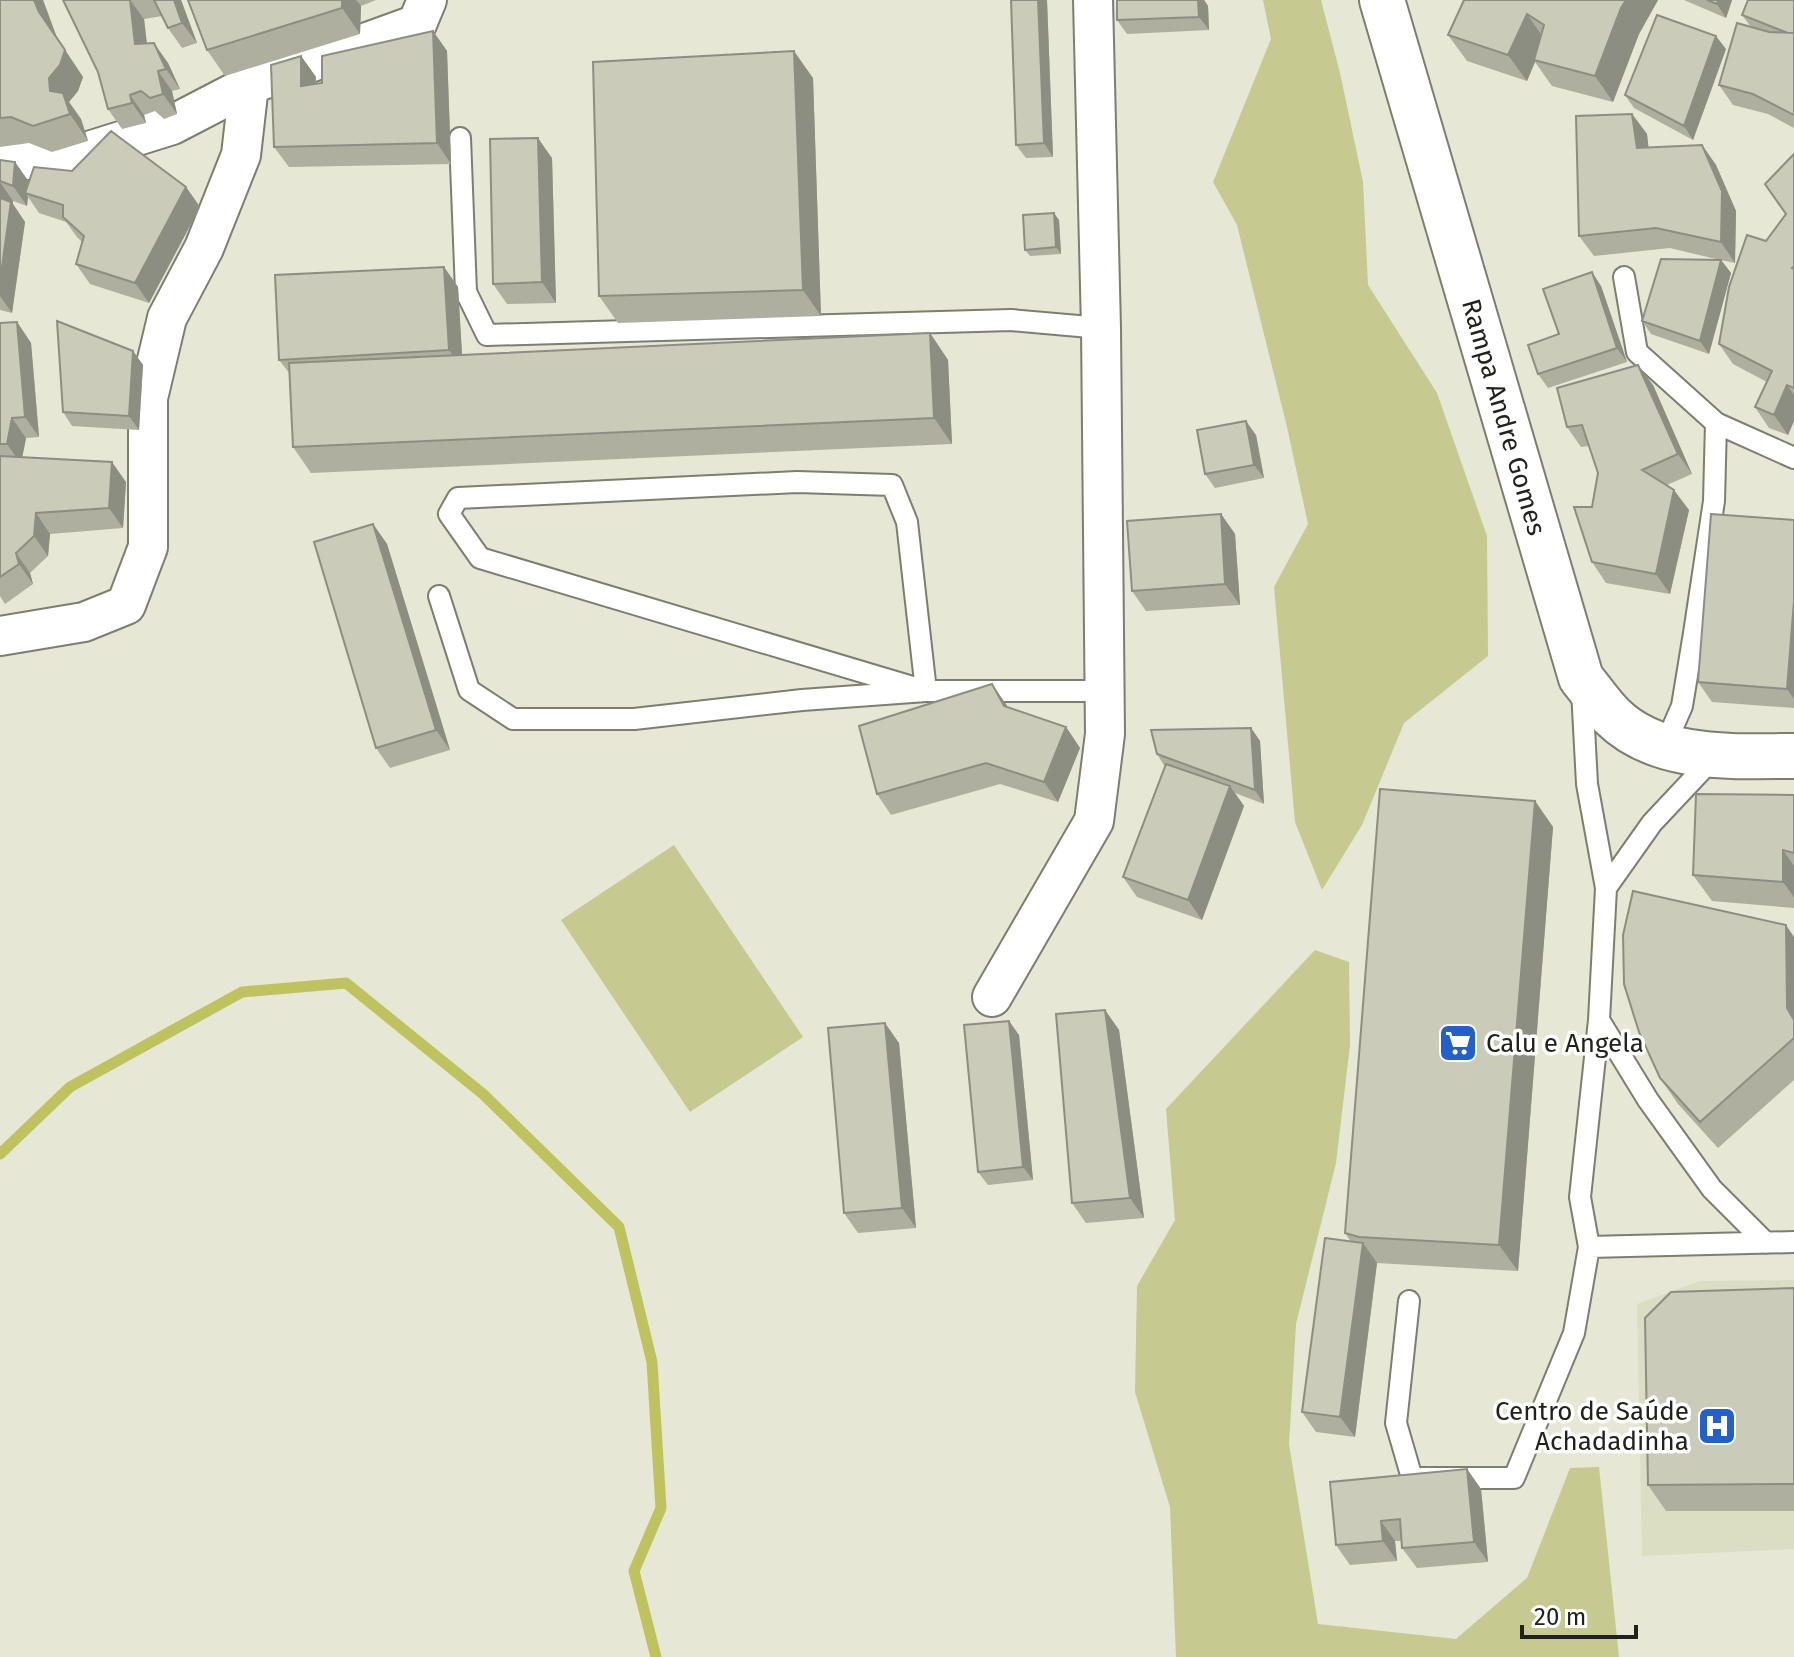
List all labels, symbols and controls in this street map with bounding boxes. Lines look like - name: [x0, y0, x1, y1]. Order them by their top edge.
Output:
- street label: Rampa Andre Gomes: [1455, 295, 1552, 539]
- supermarket icon: Calu e Angela: [1437, 1022, 1479, 1064]
- place label: Calu e Angela: [1486, 1028, 1644, 1059]
- place label: Centro de Saúde Achadadinha: [1495, 1396, 1689, 1457]
- hospital icon: Centro de Saúde Achadadinha: [1696, 1405, 1738, 1447]
- scale bar: [1522, 1589, 1636, 1639]
- text: 20 m: [1534, 1603, 1586, 1631]

